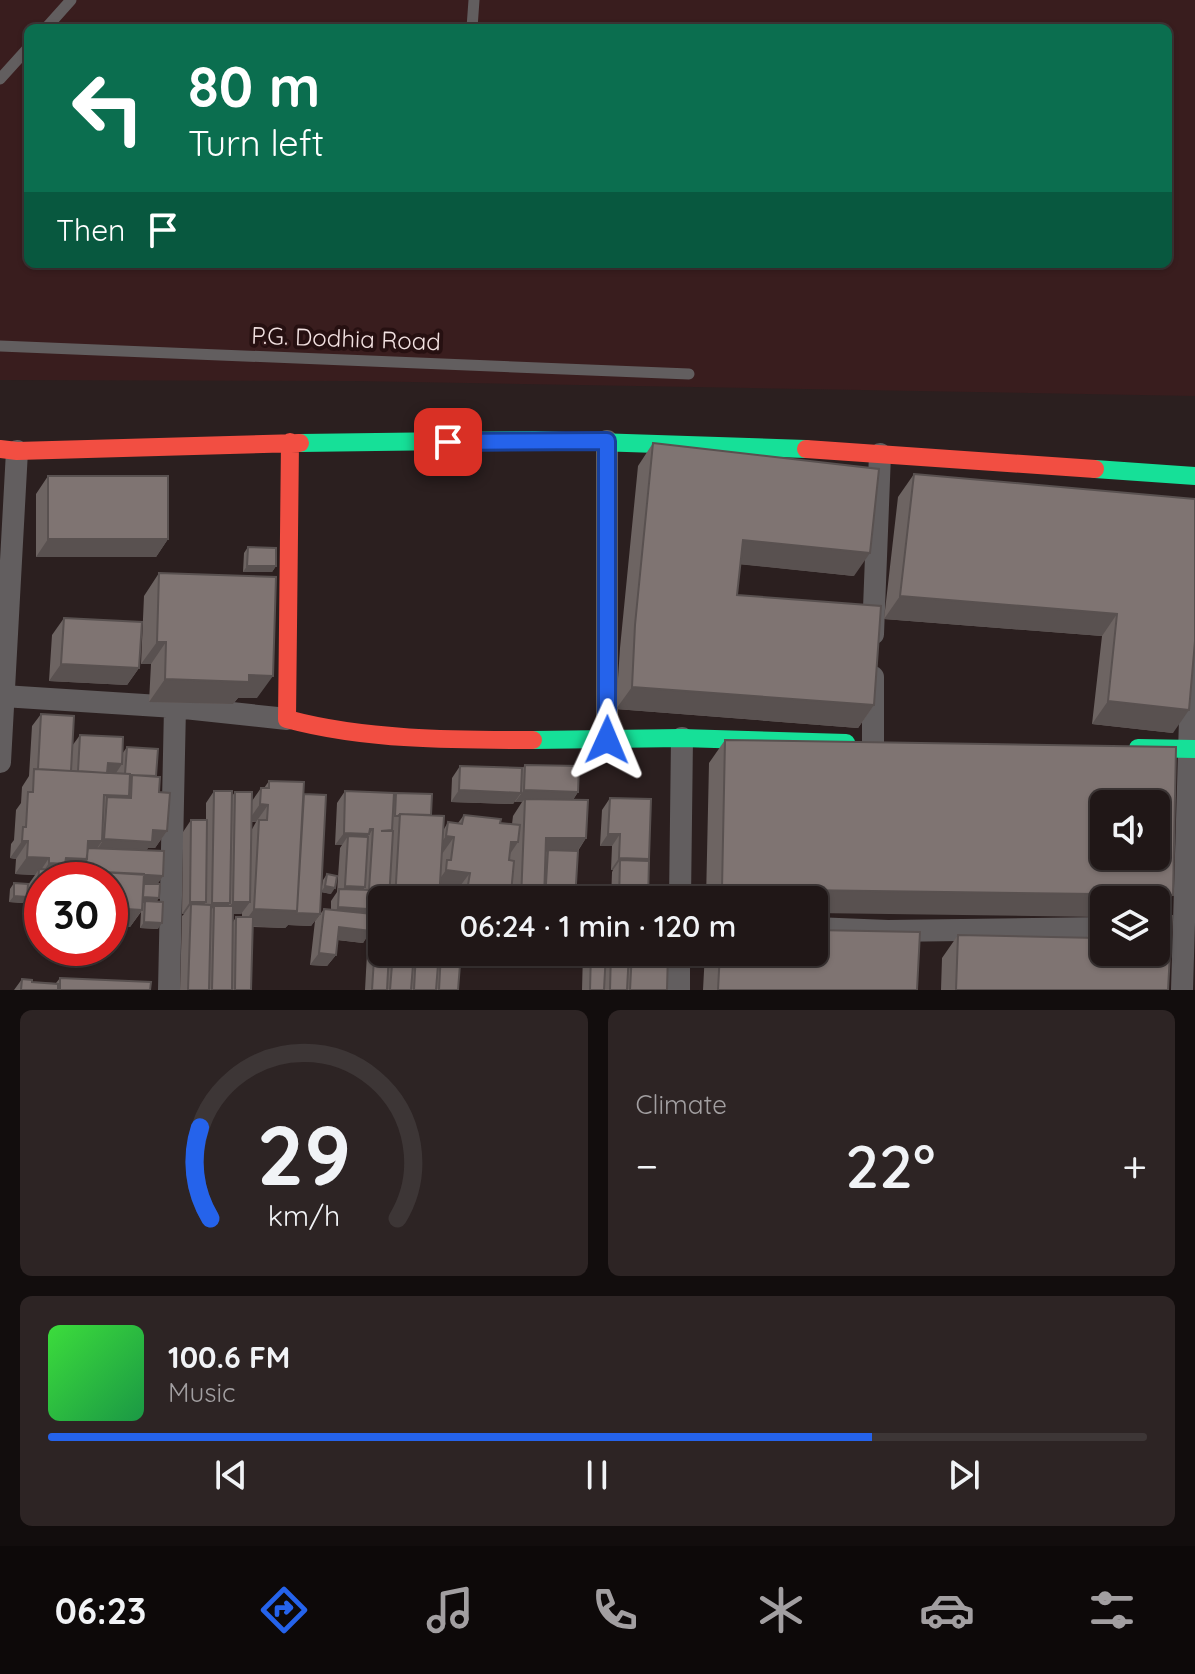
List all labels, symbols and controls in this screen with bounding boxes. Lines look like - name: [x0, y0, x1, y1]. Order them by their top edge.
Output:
- text: 80 m: [188, 51, 320, 121]
- icon: left: [56, 56, 160, 160]
- text: Turn left: [188, 120, 324, 165]
- icon: arrive: [141, 208, 185, 252]
- text: Then: [56, 211, 125, 249]
- street label: P.G. Dodhia Road: [251, 320, 441, 356]
- pin: [414, 408, 482, 476]
- icon: arrive: [426, 420, 470, 464]
- position arrow: [565, 698, 649, 782]
- map controls: [1090, 790, 1170, 966]
- button: sound: [1090, 790, 1170, 870]
- speed limit sign: 30: [24, 862, 128, 966]
- button: layers: [1090, 886, 1170, 966]
- text: 06:24 · 1 min · 120 m: [460, 907, 736, 945]
- text: Climate: [636, 1088, 727, 1121]
- text: 29: [256, 1102, 351, 1206]
- text: 22°: [845, 1128, 935, 1203]
- text: −: [636, 1138, 658, 1193]
- text: +: [1122, 1138, 1147, 1193]
- text: km/h: [267, 1197, 340, 1233]
- text: 100.6 FM: [168, 1338, 290, 1376]
- text: Music: [168, 1376, 236, 1409]
- icon: previous: [209, 1453, 253, 1497]
- icon: pause: [575, 1453, 619, 1497]
- icon: next: [942, 1453, 986, 1497]
- icon: directions: [256, 1582, 312, 1638]
- icon: music: [422, 1582, 478, 1638]
- icon: phone: [587, 1582, 643, 1638]
- icon: climate: [753, 1582, 809, 1638]
- icon: car: [919, 1582, 975, 1638]
- icon: filters: [1084, 1582, 1140, 1638]
- text: 06:23: [55, 1588, 146, 1633]

